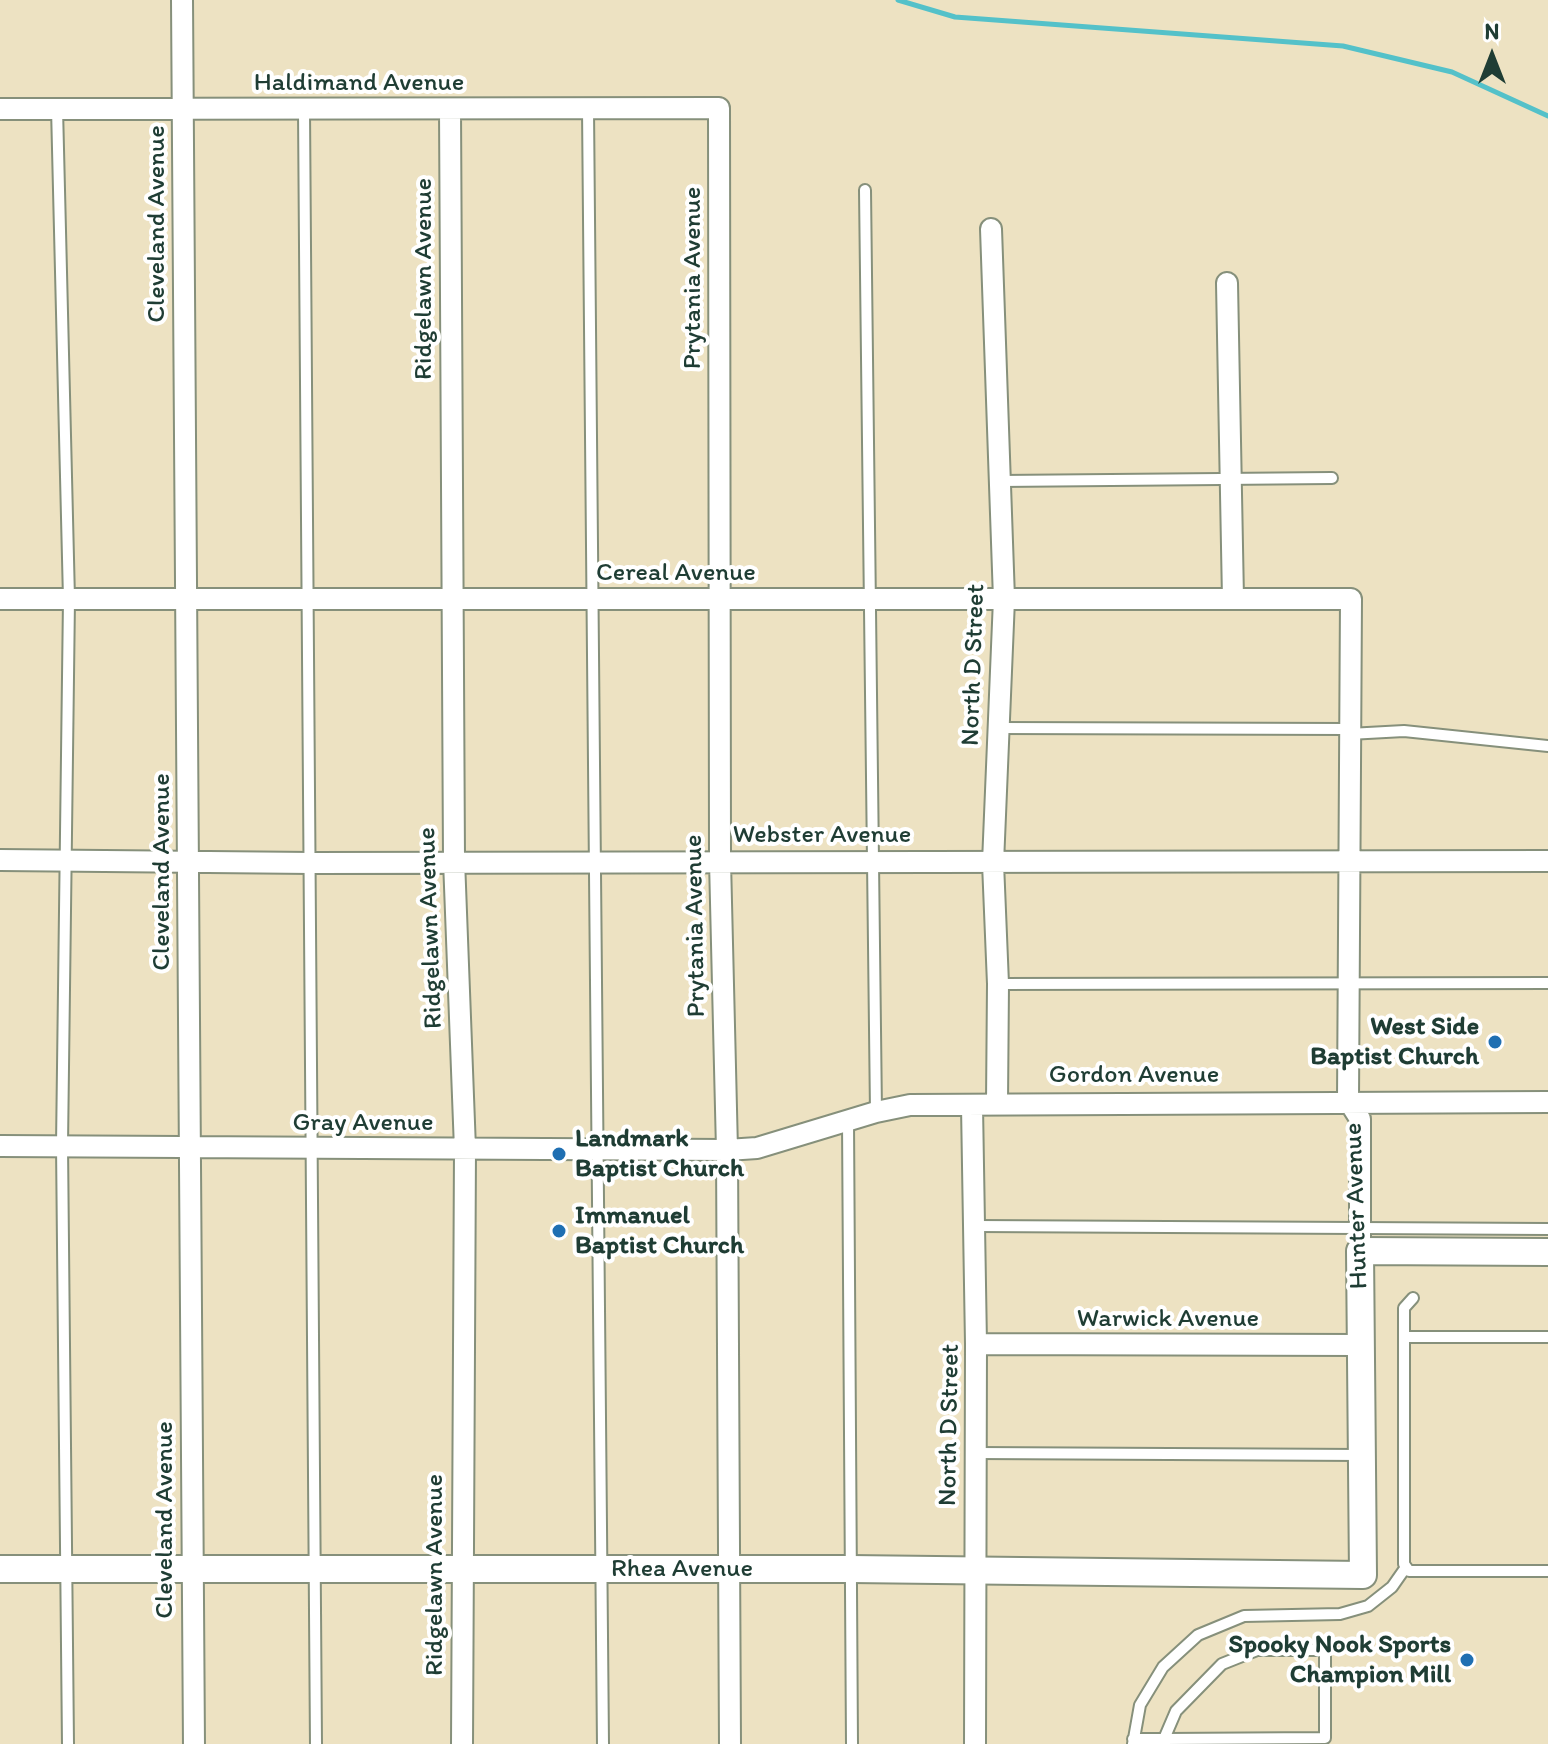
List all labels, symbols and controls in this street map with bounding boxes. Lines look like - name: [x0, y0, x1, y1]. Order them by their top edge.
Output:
- north arrow: [1452, 16, 1532, 96]
- text: N: [1485, 18, 1499, 45]
- street label: Haldimand Avenue: [254, 67, 464, 99]
- street label: Cleveland Avenue: [141, 125, 173, 323]
- street label: Ridgelawn Avenue: [408, 178, 440, 380]
- street label: Prytania Avenue: [677, 187, 709, 369]
- street label: Cereal Avenue: [596, 557, 756, 589]
- street label: North D Street: [956, 583, 992, 747]
- street label: Cleveland Avenue: [146, 773, 178, 971]
- street label: Webster Avenue: [733, 819, 911, 851]
- street label: Ridgelawn Avenue: [412, 827, 450, 1029]
- street label: Prytania Avenue: [679, 834, 713, 1018]
- place label: West Side Baptist Church: [1310, 1011, 1479, 1072]
- marker: West Side Baptist Church: [1486, 1033, 1504, 1051]
- street label: Gordon Avenue: [1049, 1059, 1219, 1091]
- street label: Gray Avenue: [292, 1107, 434, 1139]
- street label: Hunter Avenue: [1339, 1122, 1375, 1290]
- place label: Landmark Baptist Church: [575, 1123, 744, 1184]
- marker: Landmark Baptist Church: [550, 1145, 568, 1163]
- place label: Immanuel Baptist Church: [575, 1200, 744, 1262]
- marker: Immanuel Baptist Church: [550, 1222, 568, 1240]
- street label: Warwick Avenue: [1077, 1303, 1259, 1335]
- street label: North D Street: [933, 1344, 967, 1506]
- street label: Cleveland Avenue: [149, 1421, 181, 1619]
- street label: Ridgelawn Avenue: [419, 1474, 451, 1676]
- street label: Rhea Avenue: [611, 1553, 753, 1585]
- place label: Spooky Nook Sports Champion Mill: [1229, 1629, 1451, 1690]
- marker: Spooky Nook Sports Champion Mill: [1458, 1651, 1476, 1669]

